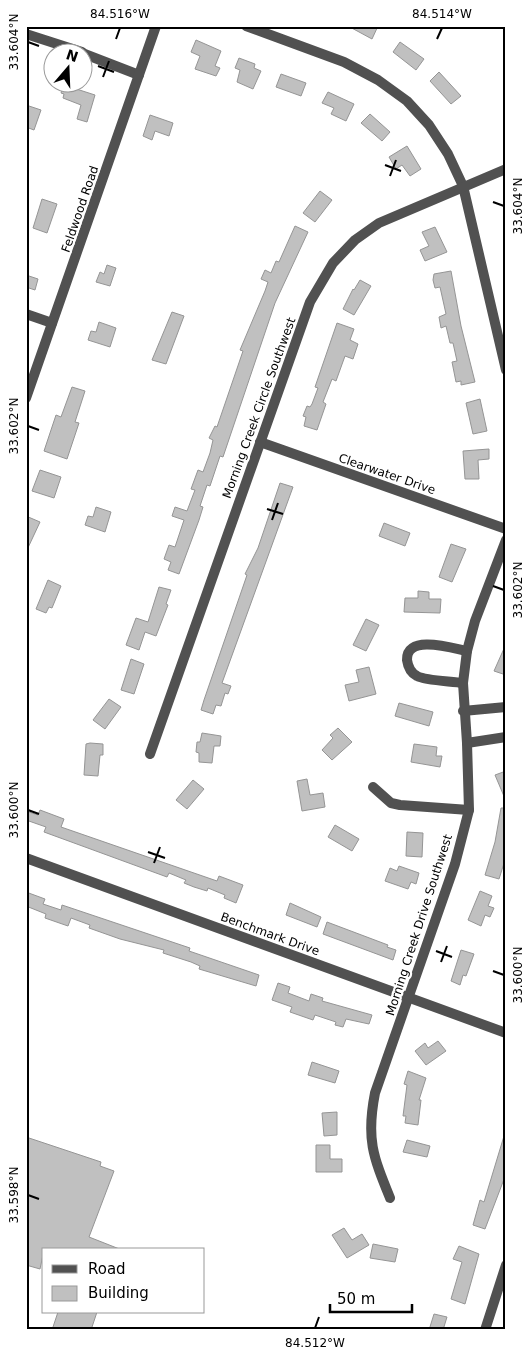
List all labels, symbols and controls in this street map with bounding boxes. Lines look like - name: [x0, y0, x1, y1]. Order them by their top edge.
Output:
- text: 84.516°W: [90, 7, 150, 21]
- text: 84.514°W: [412, 7, 472, 21]
- text: 33.604°N: [7, 14, 21, 70]
- north arrow: [42, 42, 92, 92]
- text: N: [64, 46, 80, 65]
- street label: Feldwood Road: [59, 164, 101, 254]
- text: 33.604°N: [511, 178, 525, 234]
- street label: Morning Creek Circle Southwest: [220, 315, 298, 500]
- text: 33.602°N: [7, 398, 21, 454]
- street label: Clearwater Drive: [337, 451, 437, 497]
- text: 33.602°N: [511, 562, 525, 618]
- text: 33.600°N: [7, 782, 21, 838]
- street label: Morning Creek Drive Southwest: [383, 832, 455, 1017]
- street label: Benchmark Drive: [219, 910, 321, 958]
- text: 33.600°N: [511, 947, 525, 1003]
- text: 33.598°N: [7, 1167, 21, 1223]
- legend: [42, 1248, 205, 1314]
- text: Road: [88, 1260, 126, 1278]
- scale bar: [330, 1281, 412, 1313]
- text: Building: [88, 1284, 149, 1302]
- text: 50 m: [337, 1290, 375, 1308]
- text: 84.512°W: [285, 1336, 345, 1350]

